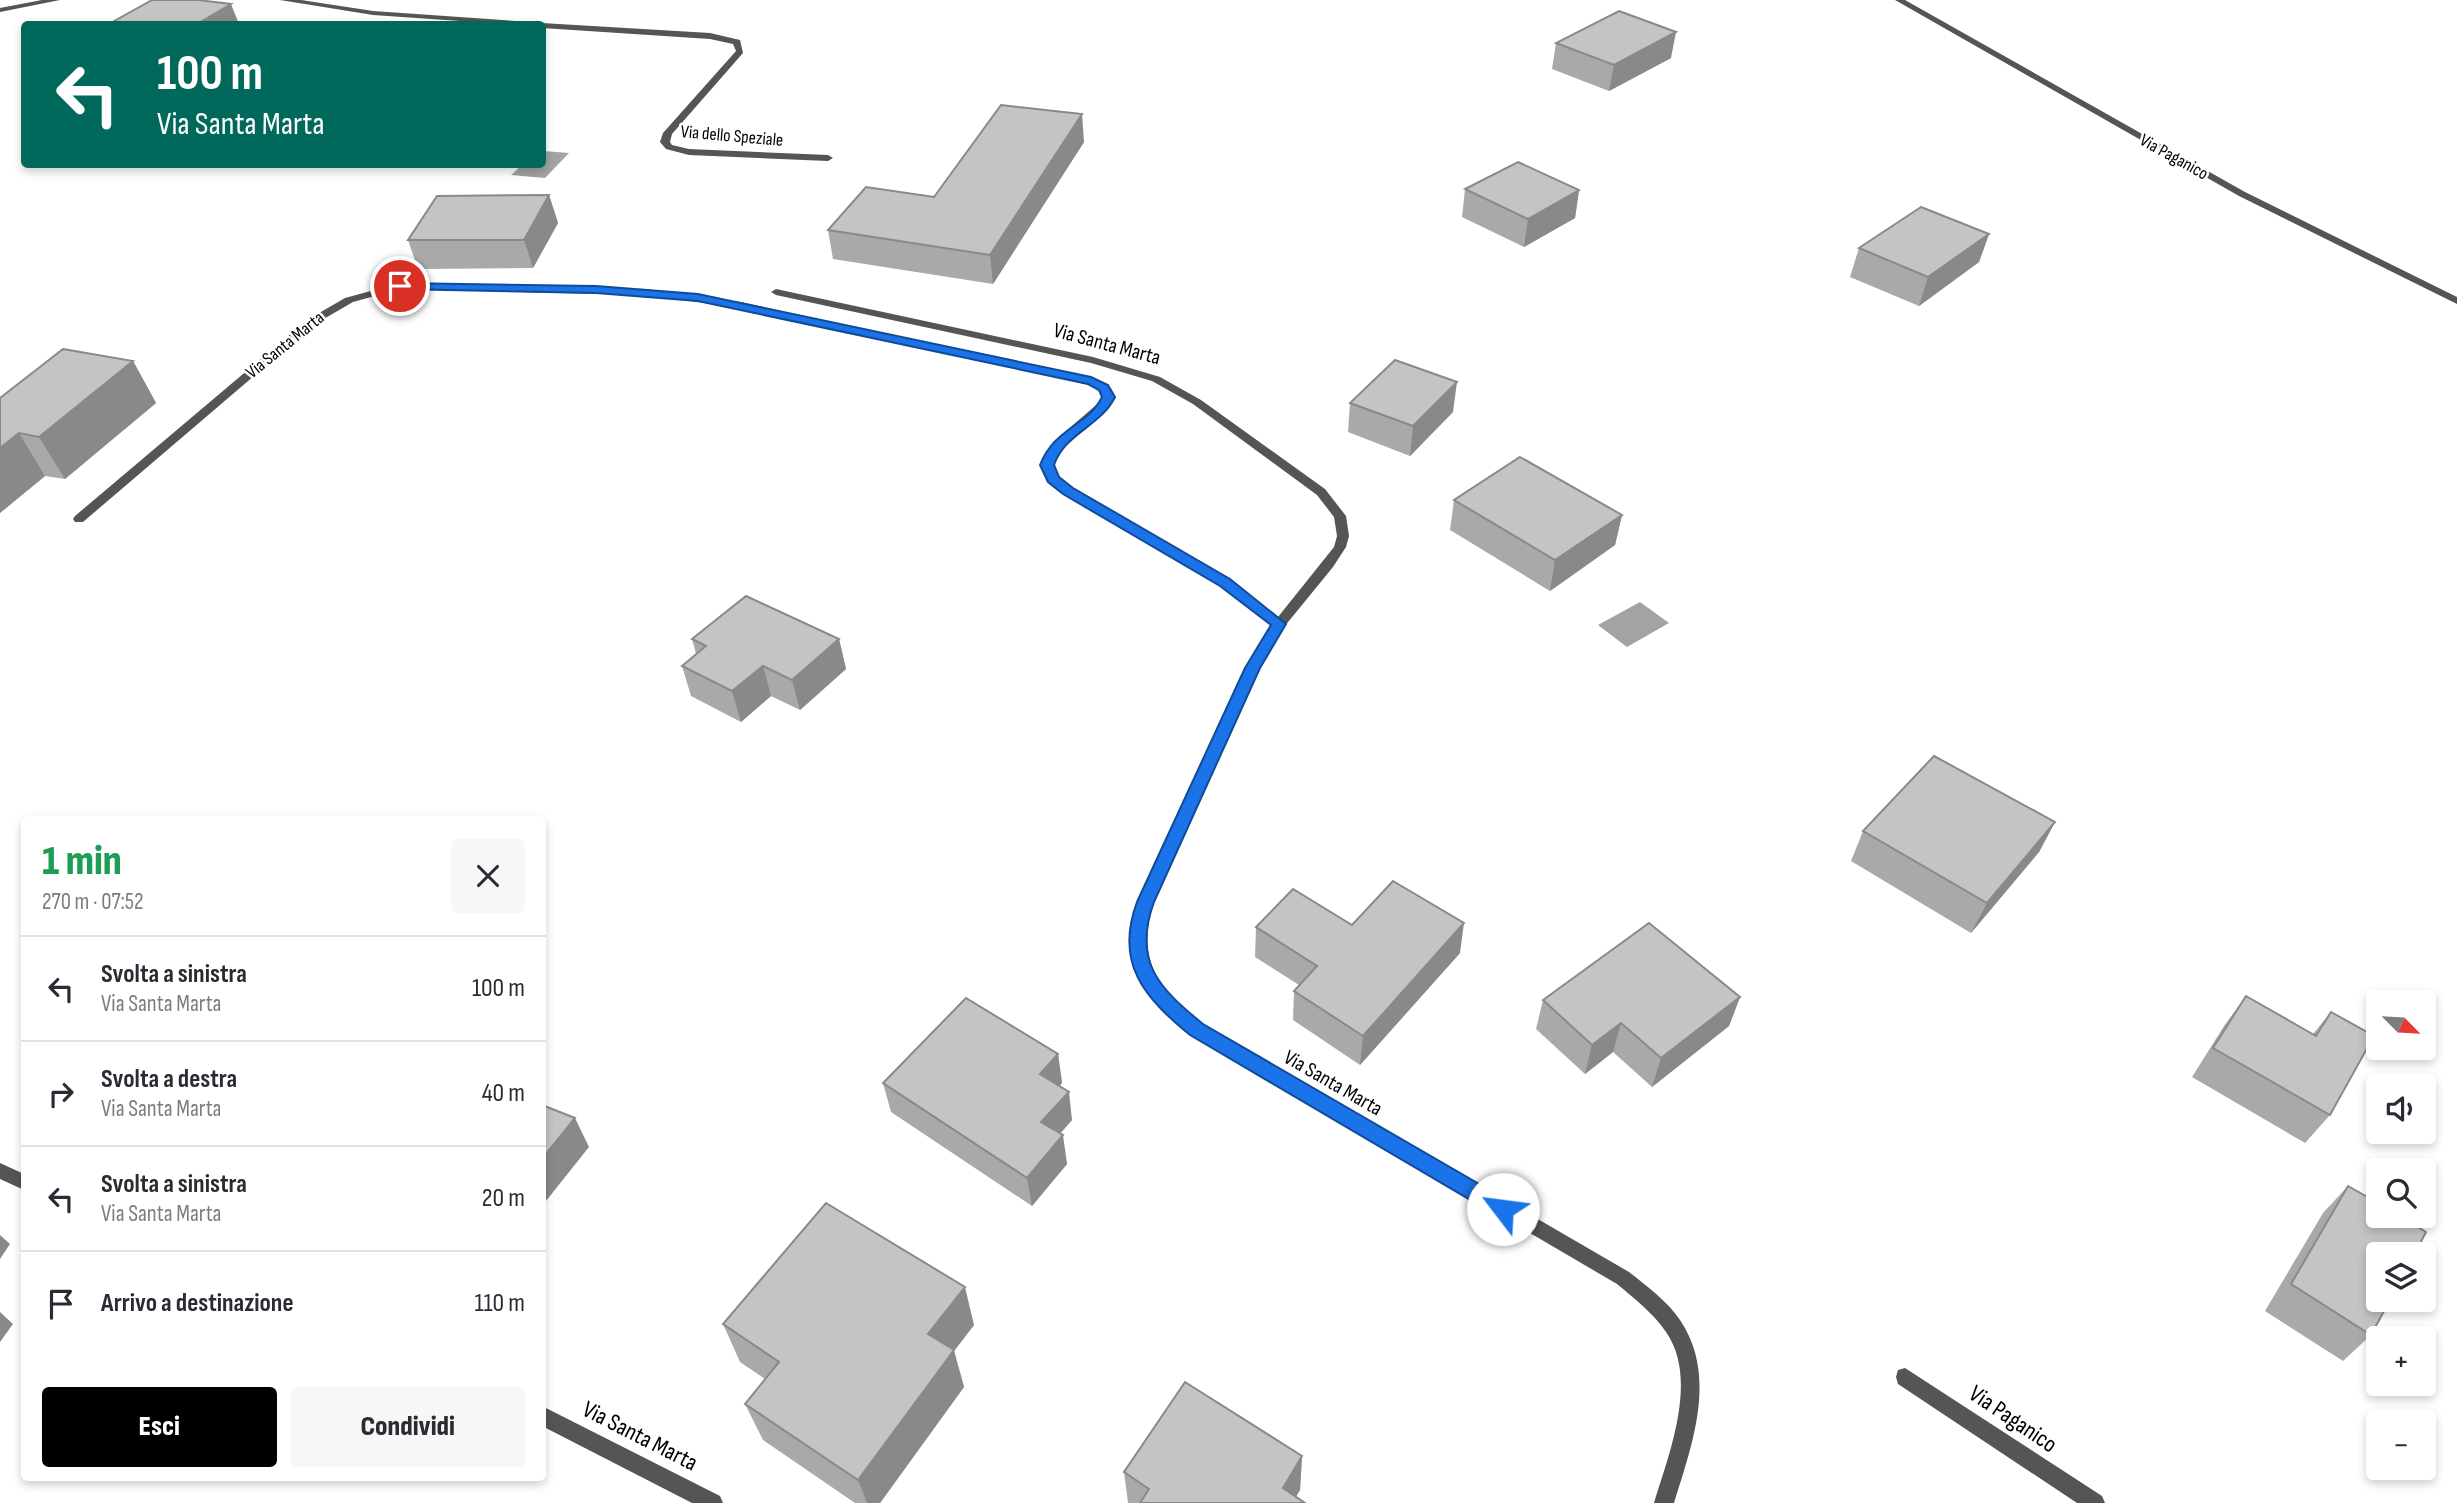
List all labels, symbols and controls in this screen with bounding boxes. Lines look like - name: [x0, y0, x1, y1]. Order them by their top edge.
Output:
- text: 100 m: [157, 45, 263, 104]
- icon: left: [42, 49, 133, 140]
- text: Via Santa Marta: [157, 105, 325, 144]
- street label: Via dello Speziale: [680, 121, 784, 151]
- street label: Via Paganico: [2136, 130, 2212, 184]
- pin: [370, 256, 430, 316]
- icon: arrive: [381, 267, 419, 305]
- street label: Via Santa Marta: [242, 307, 328, 383]
- street label: Via Santa Marta: [1051, 318, 1163, 370]
- text: 1 min: [42, 836, 122, 887]
- button: close: [451, 839, 525, 913]
- text: 270 m · 07:52: [42, 888, 144, 916]
- text: Svolta a sinistra: [101, 959, 247, 990]
- icon: left: [42, 970, 80, 1008]
- text: 100 m: [472, 973, 525, 1004]
- text: Via Santa Marta: [101, 990, 221, 1018]
- north arrow: [2366, 990, 2436, 1060]
- map controls: [2366, 990, 2436, 1480]
- street label: Via Santa Marta: [1279, 1045, 1387, 1121]
- text: Svolta a destra: [101, 1064, 237, 1095]
- button: sound: [2366, 1074, 2436, 1144]
- icon: right: [42, 1075, 80, 1113]
- text: 40 m: [482, 1078, 525, 1109]
- text: Via Santa Marta: [101, 1095, 221, 1123]
- button: search: [2366, 1158, 2436, 1228]
- text: Svolta a sinistra: [101, 1169, 247, 1200]
- position arrow: [1466, 1172, 1540, 1246]
- icon: left: [42, 1180, 80, 1218]
- text: 20 m: [482, 1183, 525, 1214]
- text: Via Santa Marta: [101, 1200, 221, 1228]
- button: layers: [2366, 1242, 2436, 1312]
- icon: arrive: [42, 1285, 80, 1323]
- text: Arrivo a destinazione: [101, 1288, 294, 1319]
- text: 110 m: [474, 1288, 525, 1319]
- button: +: [2366, 1326, 2436, 1396]
- street label: Via Paganico: [1963, 1379, 2063, 1459]
- button: Esci: [42, 1387, 277, 1467]
- button: Condividi: [291, 1387, 525, 1467]
- street label: Via Santa Marta: [577, 1395, 703, 1477]
- button: −: [2366, 1410, 2436, 1480]

